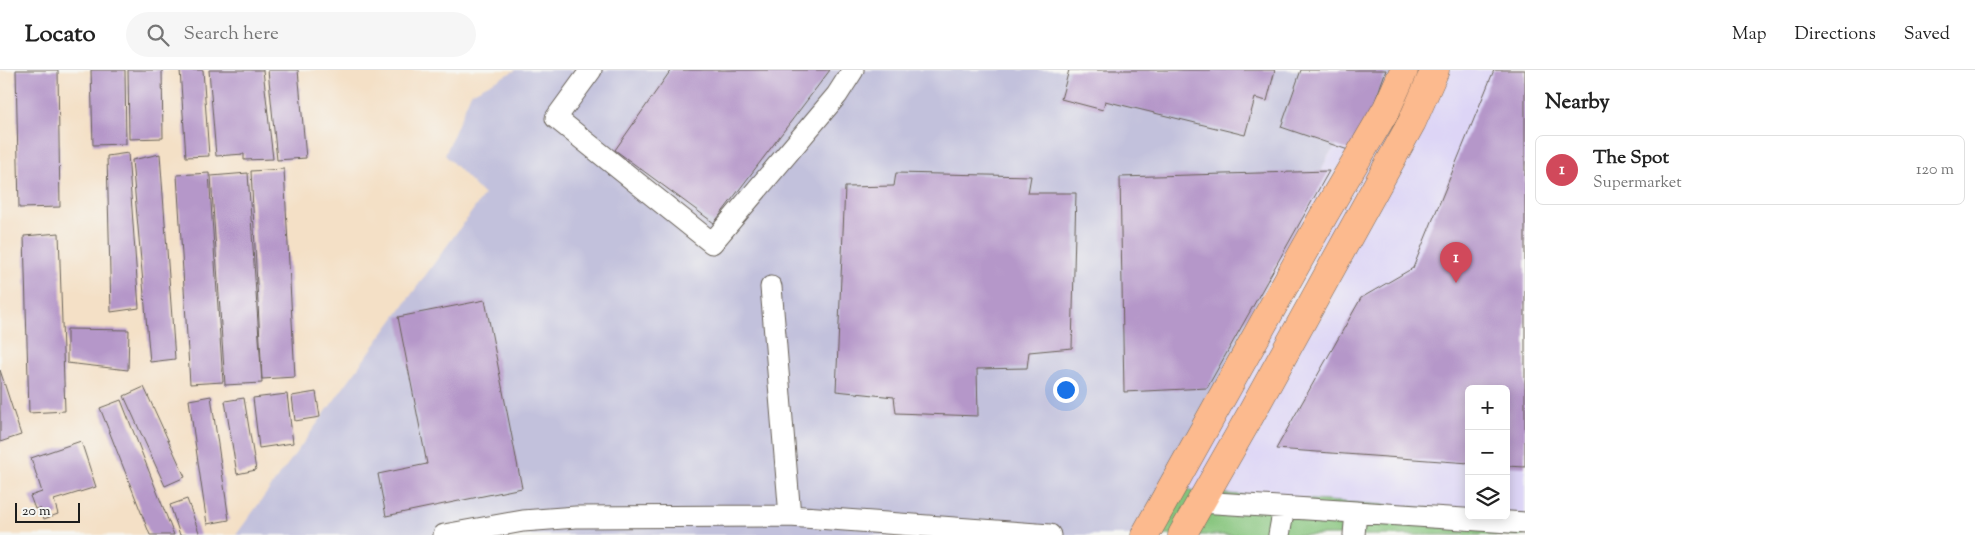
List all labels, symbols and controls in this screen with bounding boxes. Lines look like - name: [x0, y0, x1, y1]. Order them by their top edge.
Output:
- search box: [126, 12, 476, 57]
- text: Locato: [25, 18, 96, 52]
- icon: search: [144, 21, 172, 49]
- text: Search here: [184, 21, 279, 48]
- text: Map: [1732, 22, 1767, 48]
- text: Directions: [1795, 22, 1876, 48]
- text: Saved: [1904, 22, 1950, 48]
- text: Nearby: [1545, 88, 1610, 118]
- text: The Spot: [1593, 145, 1669, 172]
- text: 1: [1559, 159, 1565, 182]
- text: 120 m: [1916, 159, 1954, 182]
- text: Supermarket: [1593, 172, 1682, 195]
- pin: 1: [1440, 242, 1472, 283]
- your location: [1053, 377, 1079, 403]
- map controls: [1465, 385, 1510, 520]
- button: +: [1465, 385, 1510, 430]
- button: −: [1465, 430, 1510, 475]
- button: layers: [1465, 475, 1510, 520]
- scale bar: [15, 500, 80, 523]
- text: 20 m: [22, 502, 51, 522]

